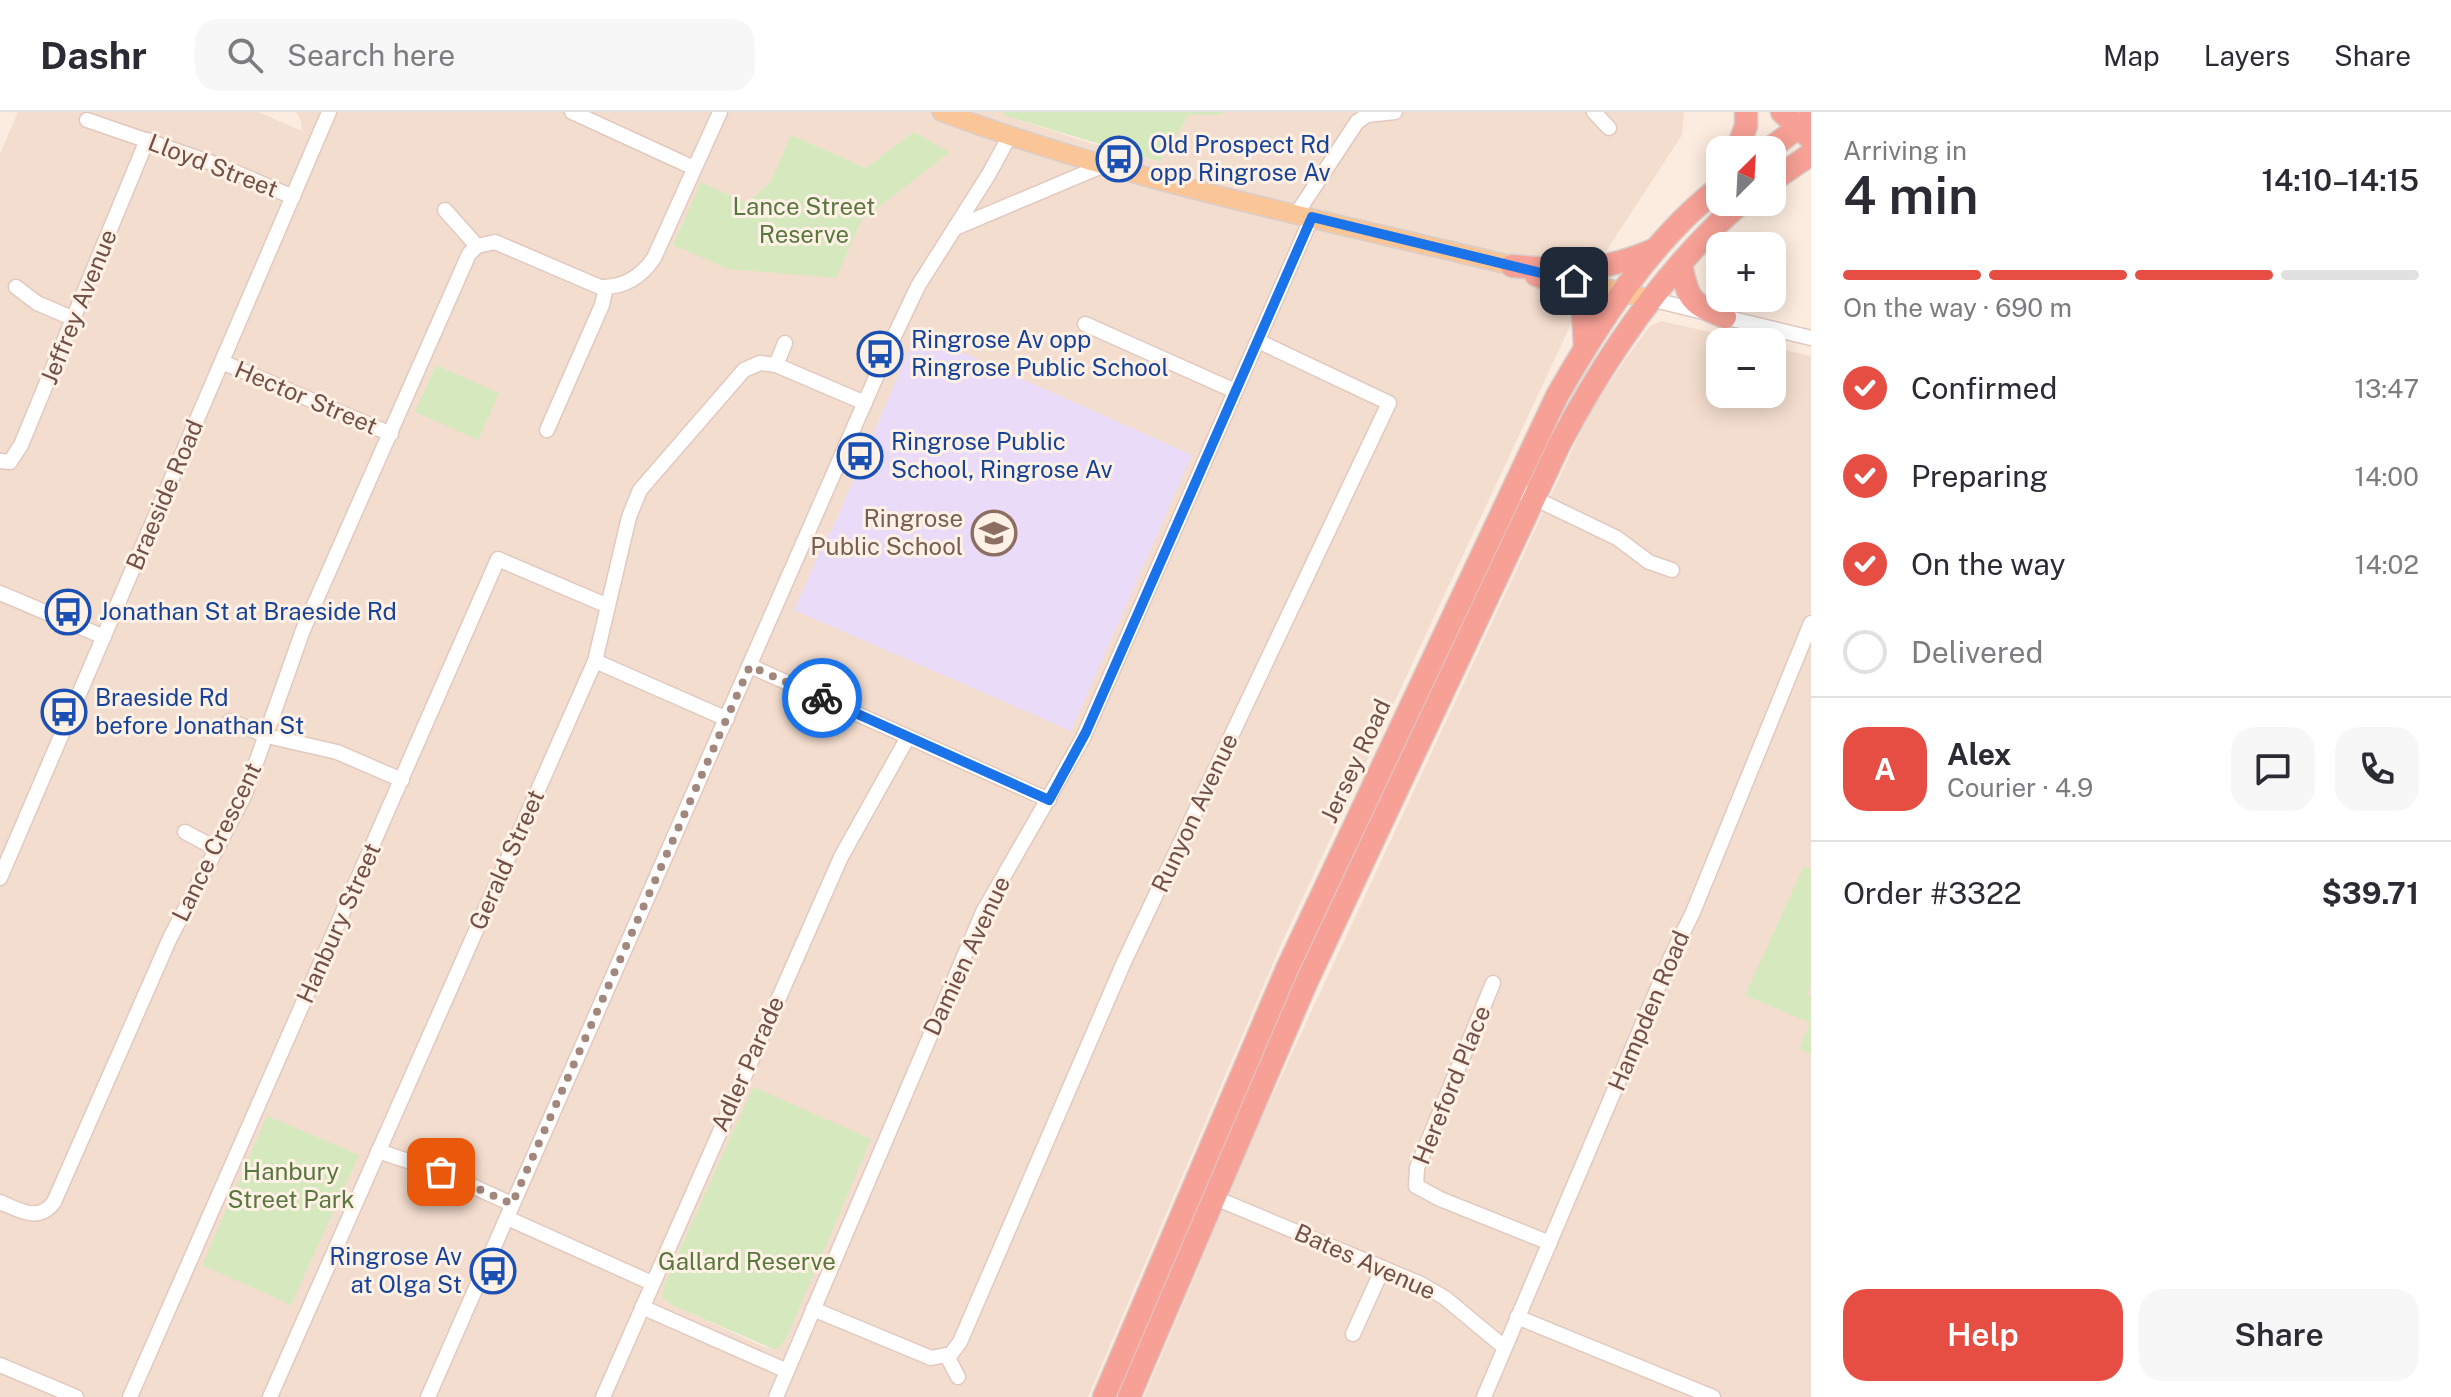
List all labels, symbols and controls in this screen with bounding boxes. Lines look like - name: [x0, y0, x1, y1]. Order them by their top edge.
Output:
- search box: [195, 19, 755, 91]
- text: Dashr: [40, 33, 147, 78]
- icon: search: [223, 33, 267, 77]
- text: Search here: [287, 37, 455, 73]
- text: Map: [2103, 39, 2160, 72]
- text: Layers: [2204, 39, 2290, 72]
- text: Share: [2334, 39, 2411, 72]
- street label: Lloyd Street: [144, 127, 282, 203]
- place label: Old Prospect Rd opp Ringrose Av: [1150, 130, 1331, 186]
- bus stop icon: Old Prospect Rd opp Ringrose Av: [1095, 135, 1143, 183]
- text: Arriving in: [1843, 135, 1967, 166]
- north arrow: [1706, 136, 1786, 216]
- map controls: [1706, 136, 1786, 408]
- text: 14:10–14:15: [2261, 162, 2419, 198]
- text: 4 min: [1843, 165, 1979, 226]
- park label: Lance Street Reserve: [733, 192, 875, 248]
- street label: Jeffrey Avenue: [34, 225, 122, 388]
- button: +: [1706, 232, 1786, 312]
- pin: [1540, 247, 1608, 315]
- icon: home: [1552, 259, 1596, 303]
- text: On the way · 690 m: [1843, 292, 2072, 323]
- place label: Ringrose Av opp Ringrose Public School: [911, 325, 1169, 381]
- button: −: [1706, 328, 1786, 408]
- bus stop icon: Ringrose Av opp Ringrose Public School: [856, 330, 904, 378]
- street label: Hector Street: [231, 354, 382, 440]
- icon: check: [1843, 366, 1887, 410]
- text: Confirmed: [1911, 370, 2057, 406]
- text: 13:47: [2354, 373, 2419, 404]
- street label: Braeside Road: [120, 415, 208, 574]
- place label: Ringrose Public School, Ringrose Av: [891, 427, 1113, 483]
- bus stop icon: Ringrose Public School, Ringrose Av: [836, 432, 884, 480]
- icon: check: [1843, 454, 1887, 498]
- text: Preparing: [1911, 458, 2048, 494]
- text: 14:00: [2355, 461, 2419, 492]
- place label: Ringrose Public School: [810, 504, 963, 560]
- school or university icon: Ringrose Public School: [970, 509, 1018, 557]
- icon: check: [1843, 542, 1887, 586]
- text: On the way: [1911, 546, 2065, 582]
- text: 14:02: [2355, 549, 2419, 580]
- bus stop icon: Jonathan St at Braeside Rd: [44, 588, 92, 636]
- place label: Jonathan St at Braeside Rd: [99, 597, 397, 625]
- text: Delivered: [1911, 634, 2043, 670]
- courier: [782, 658, 862, 738]
- icon: bike: [800, 676, 844, 720]
- place label: Braeside Rd before Jonathan St: [95, 683, 304, 739]
- bus stop icon: Braeside Rd before Jonathan St: [40, 688, 88, 736]
- street label: Jersey Road: [1314, 694, 1396, 827]
- button: chat: [2231, 727, 2315, 811]
- button: phone: [2335, 727, 2419, 811]
- street label: Runyon Avenue: [1145, 729, 1243, 896]
- text: Alex: [1947, 736, 2011, 772]
- text: A: [1874, 751, 1896, 787]
- street label: Lance Crescent: [166, 757, 267, 926]
- text: Courier · 4.9: [1947, 772, 2093, 803]
- street label: Gerald Street: [463, 785, 549, 934]
- street label: Hanbury Street: [290, 838, 386, 1007]
- street label: Damien Avenue: [917, 872, 1015, 1040]
- text: Order #3322: [1843, 875, 2022, 911]
- text: $39.71: [2321, 875, 2419, 911]
- street label: Hampden Road: [1602, 926, 1694, 1095]
- street label: Adler Parade: [705, 992, 789, 1136]
- street label: Hereford Place: [1407, 1001, 1496, 1168]
- pin: [407, 1138, 475, 1206]
- icon: bag: [419, 1150, 463, 1194]
- park label: Hanbury Street Park: [227, 1157, 355, 1213]
- street label: Bates Avenue: [1290, 1217, 1440, 1305]
- place label: Ringrose Av at Olga St: [329, 1242, 462, 1298]
- bus stop icon: Ringrose Av at Olga St: [469, 1247, 517, 1295]
- park label: Gallard Reserve: [658, 1247, 836, 1275]
- button: Help: [1843, 1289, 2123, 1381]
- button: Share: [2139, 1289, 2419, 1381]

